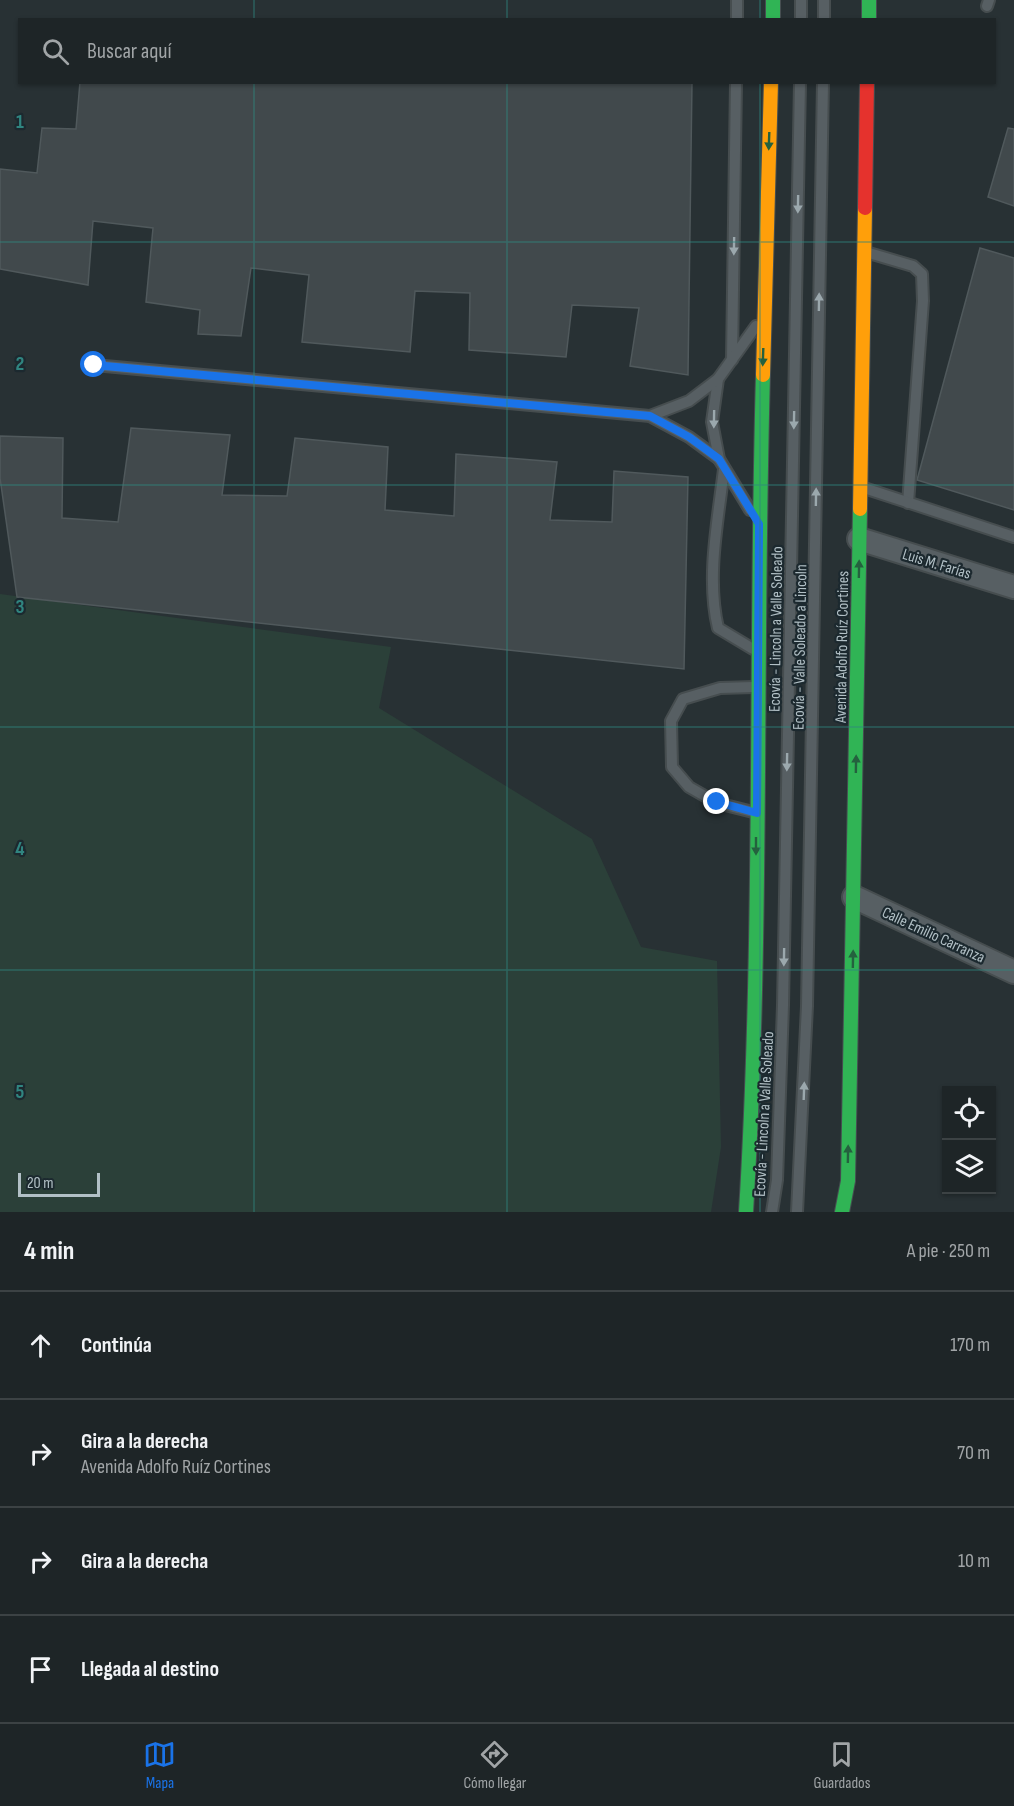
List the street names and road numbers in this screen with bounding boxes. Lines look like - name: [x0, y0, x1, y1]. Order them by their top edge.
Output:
- street label: Luis M. Farías: [900, 545, 973, 584]
- street label: Ecovía - Lincoln a Valle Soleado: [766, 546, 787, 712]
- street label: Ecovía - Valle Soleado a Lincoln: [790, 564, 811, 730]
- street label: Avenida Adolfo Ruíz Cortines: [832, 571, 853, 724]
- street label: Calle Emilio Carranza: [879, 903, 988, 968]
- street label: Ecovía - Lincoln a Valle Soleado: [751, 1031, 778, 1197]

